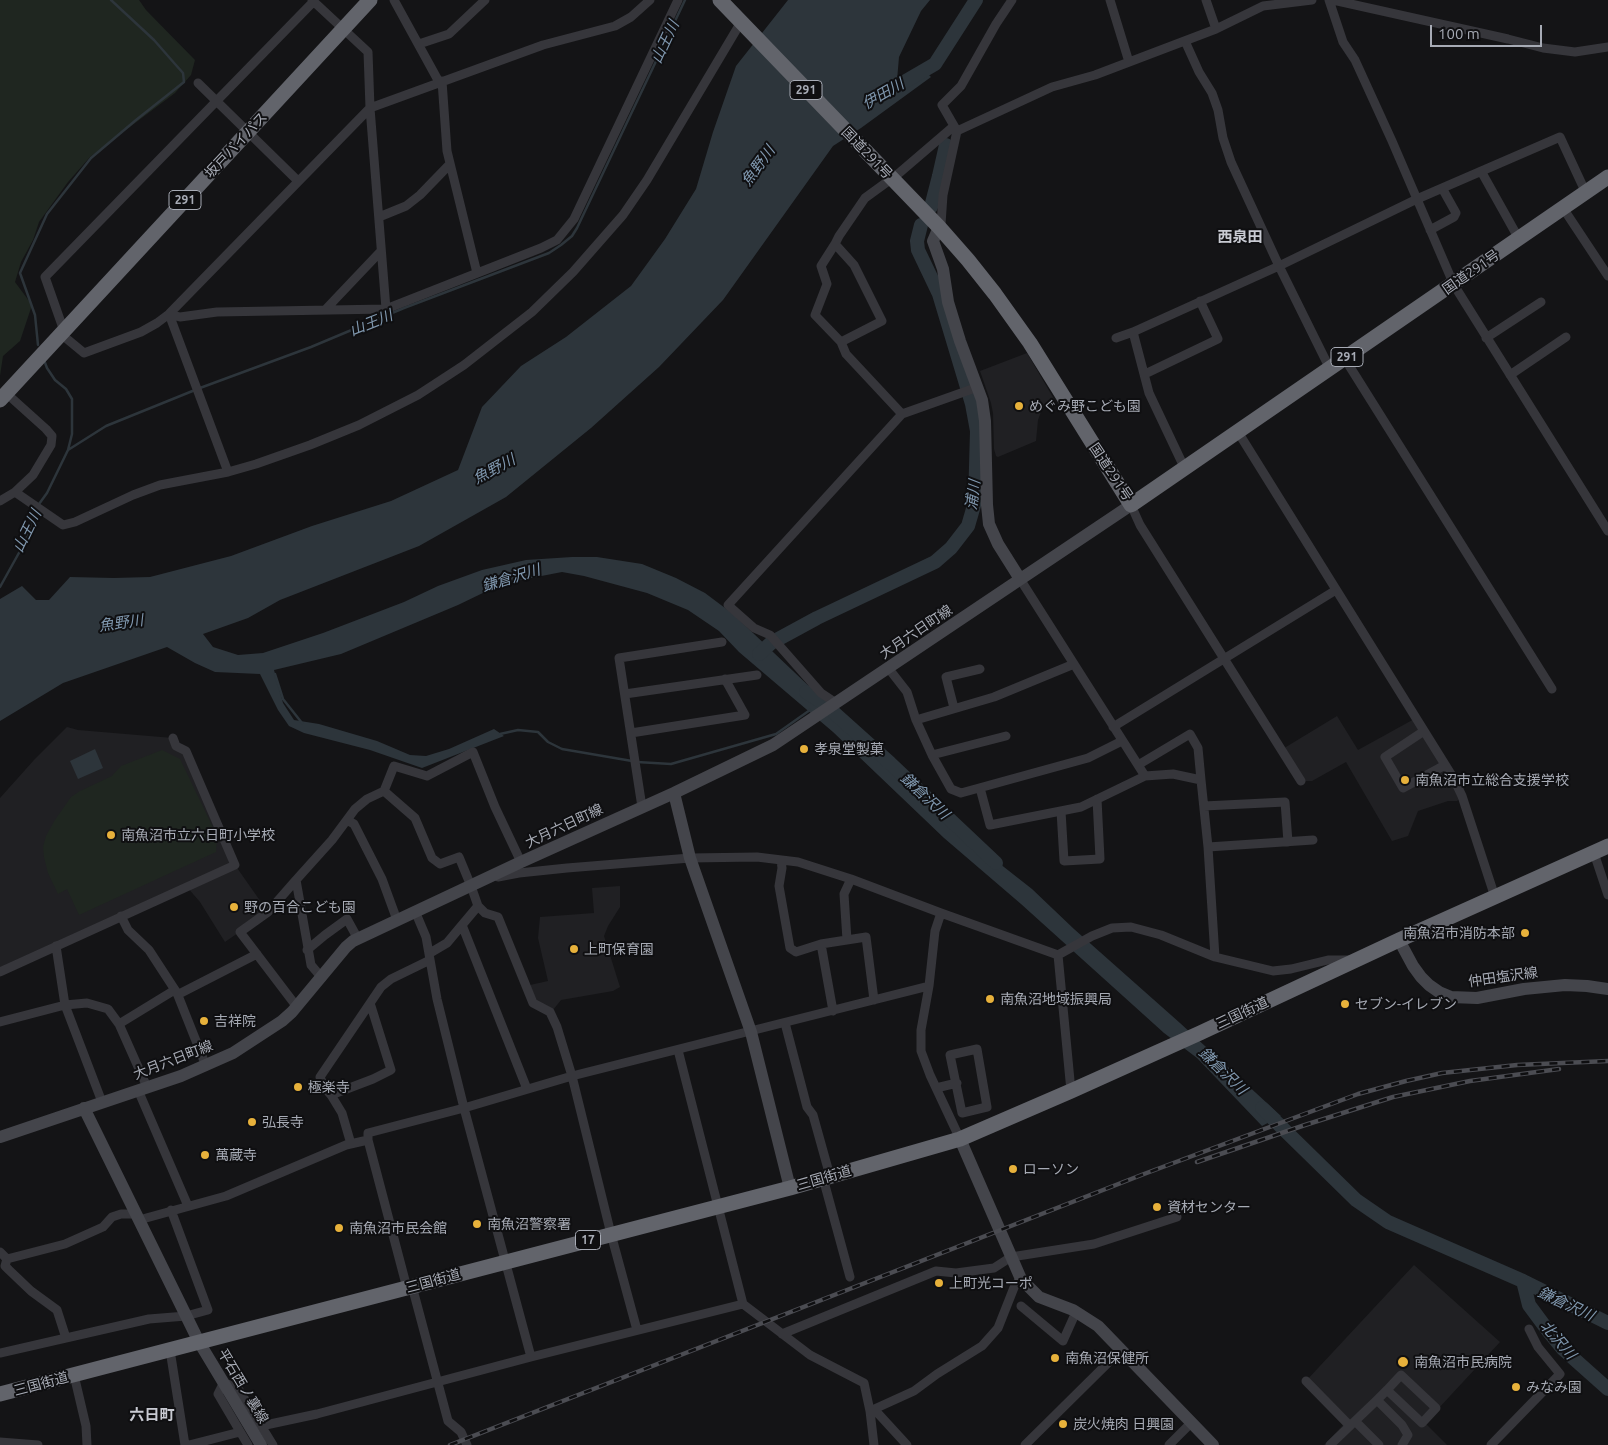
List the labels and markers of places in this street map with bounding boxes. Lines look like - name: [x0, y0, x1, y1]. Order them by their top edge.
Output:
- place label: めぐみ野こども園: [1029, 398, 1141, 414]
- marker: めぐみ野こども園: [1013, 400, 1025, 412]
- place label: 孝泉堂製菓: [814, 741, 884, 757]
- marker: 孝泉堂製菓: [798, 743, 810, 755]
- place label: 南魚沼市立総合支援学校: [1415, 772, 1569, 788]
- marker: 南魚沼市立総合支援学校: [1399, 774, 1411, 786]
- place label: 南魚沼市立六日町小学校: [121, 827, 275, 843]
- marker: 南魚沼市立六日町小学校: [105, 829, 117, 841]
- place label: 野の百合こども園: [244, 899, 356, 915]
- marker: 野の百合こども園: [228, 901, 240, 913]
- place label: 南魚沼市消防本部: [1403, 925, 1515, 941]
- marker: 南魚沼市消防本部: [1519, 927, 1531, 939]
- place label: 上町保育園: [584, 941, 654, 957]
- marker: 上町保育園: [568, 943, 580, 955]
- place label: 南魚沼地域振興局: [1000, 991, 1112, 1007]
- marker: 南魚沼地域振興局: [984, 993, 996, 1005]
- place label: セブン-イレブン: [1355, 996, 1457, 1012]
- marker: セブン-イレブン: [1339, 998, 1351, 1010]
- place label: 吉祥院: [214, 1013, 256, 1029]
- marker: 吉祥院: [198, 1015, 210, 1027]
- place label: 極楽寺: [308, 1079, 350, 1095]
- marker: 極楽寺: [292, 1081, 304, 1093]
- place label: 弘長寺: [262, 1114, 304, 1130]
- marker: 弘長寺: [246, 1116, 258, 1128]
- place label: 萬蔵寺: [215, 1147, 257, 1163]
- marker: 萬蔵寺: [199, 1149, 211, 1161]
- place label: ローソン: [1023, 1161, 1079, 1177]
- marker: ローソン: [1007, 1163, 1019, 1175]
- place label: 資材センター: [1167, 1199, 1251, 1215]
- marker: 資材センター: [1151, 1201, 1163, 1213]
- place label: 南魚沼警察署: [487, 1216, 571, 1232]
- marker: 南魚沼警察署: [471, 1218, 483, 1230]
- place label: 南魚沼市民会館: [349, 1220, 447, 1236]
- marker: 南魚沼市民会館: [333, 1222, 345, 1234]
- place label: 上町光コーポ: [949, 1275, 1033, 1291]
- marker: 上町光コーポ: [933, 1277, 945, 1289]
- place label: 南魚沼保健所: [1065, 1350, 1149, 1366]
- marker: 南魚沼保健所: [1049, 1352, 1061, 1364]
- place label: 南魚沼市民病院: [1414, 1354, 1512, 1370]
- marker: 南魚沼市民病院: [1396, 1355, 1410, 1369]
- place label: みなみ園: [1526, 1379, 1582, 1395]
- marker: みなみ園: [1510, 1381, 1522, 1393]
- place label: 炭火焼肉 日興園: [1073, 1416, 1174, 1432]
- marker: 炭火焼肉 日興園: [1057, 1418, 1069, 1430]

